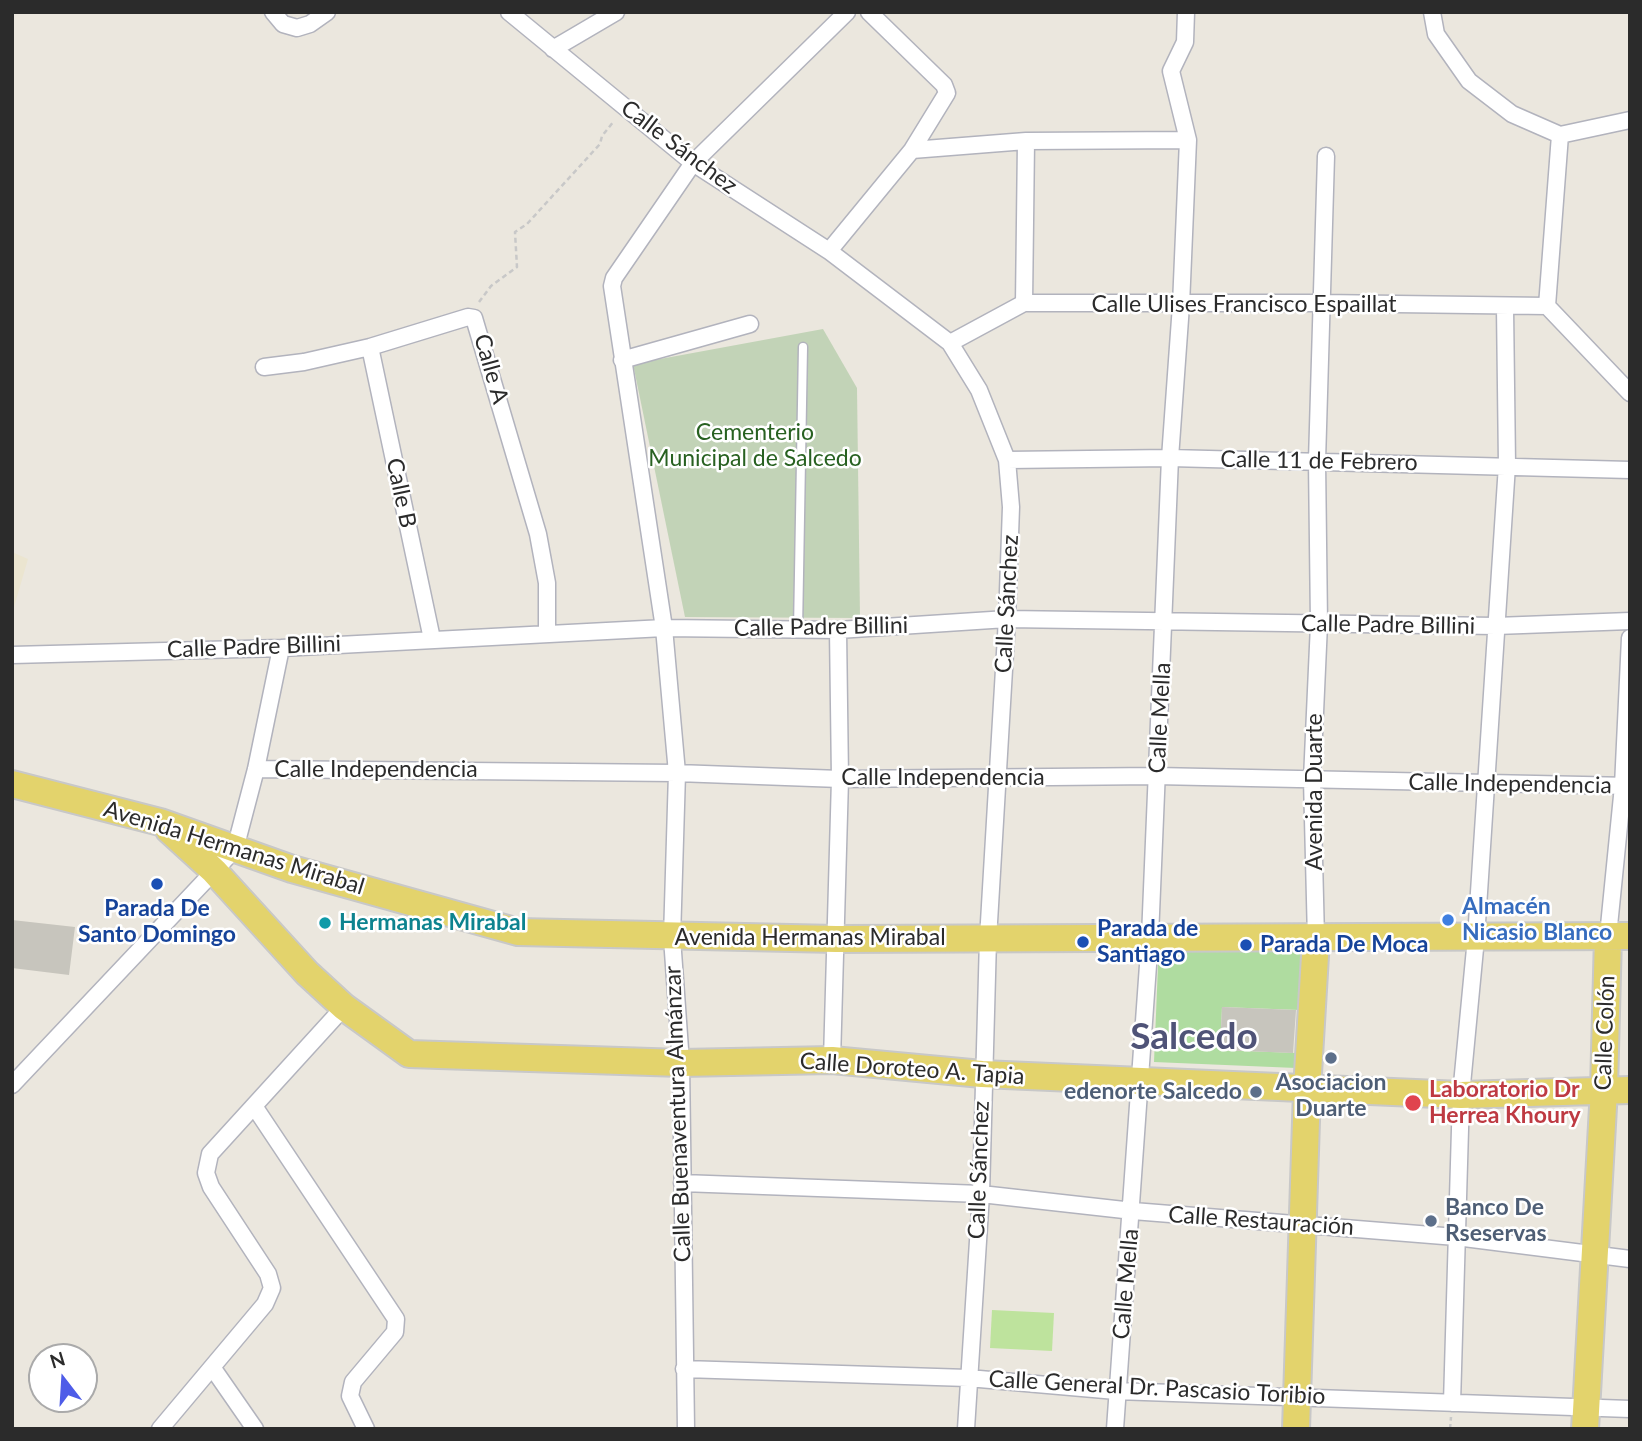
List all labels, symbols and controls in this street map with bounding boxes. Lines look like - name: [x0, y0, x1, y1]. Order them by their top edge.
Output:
- street label: Calle Sánchez: [615, 94, 743, 200]
- street label: Calle Ulises Francisco Espaillat: [1091, 291, 1397, 319]
- street label: Calle A: [468, 331, 514, 407]
- park label: Cementerio Municipal de Salcedo: [648, 419, 862, 473]
- street label: Calle 11 de Febrero: [1220, 445, 1418, 477]
- street label: Calle B: [380, 456, 422, 530]
- street label: Calle Sánchez: [990, 534, 1024, 674]
- street label: Calle Padre Billini: [1301, 610, 1475, 640]
- street label: Calle Padre Billini: [734, 612, 908, 642]
- street label: Calle Padre Billini: [166, 630, 342, 664]
- street label: Calle Mella: [1143, 662, 1177, 774]
- street label: Avenida Duarte: [1301, 713, 1329, 871]
- street label: Calle Independencia: [274, 756, 478, 784]
- street label: Calle Independencia: [841, 764, 1045, 792]
- street label: Calle Independencia: [1408, 768, 1612, 800]
- street label: Avenida Hermanas Mirabal: [100, 795, 368, 901]
- marker: Parada De Santo Domingo: [149, 876, 165, 892]
- place label: Almacén Nicasio Blanco: [1462, 893, 1612, 947]
- place label: Parada De Santo Domingo: [78, 895, 236, 949]
- place label: Hermanas Mirabal: [339, 909, 526, 937]
- marker: Almacén Nicasio Blanco: [1440, 912, 1456, 928]
- marker: Hermanas Mirabal: [317, 915, 333, 931]
- place label: Parada de Santiago: [1097, 915, 1198, 969]
- street label: Avenida Hermanas Mirabal: [674, 924, 946, 952]
- place label: Parada De Moca: [1260, 931, 1429, 959]
- marker: Parada de Santiago: [1075, 934, 1091, 950]
- marker: Parada De Moca: [1238, 937, 1254, 953]
- street label: Calle Buenaventura Almánzar: [659, 965, 697, 1263]
- street label: Calle Colón: [1589, 975, 1621, 1091]
- district label: Salcedo: [1130, 1015, 1258, 1059]
- street label: Calle Doroteo A. Tapia: [799, 1047, 1025, 1091]
- marker: Asociacion Duarte: [1323, 1050, 1339, 1066]
- place label: Asociacion Duarte: [1275, 1069, 1387, 1123]
- place label: Laboratorio Dr Herrea Khoury: [1429, 1076, 1581, 1130]
- place label: edenorte Salcedo: [1064, 1078, 1242, 1106]
- marker: edenorte Salcedo: [1248, 1084, 1264, 1100]
- marker: Laboratorio Dr Herrea Khoury: [1403, 1093, 1423, 1113]
- street label: Calle Sánchez: [963, 1100, 995, 1240]
- place label: Banco De Rseservas: [1445, 1194, 1547, 1248]
- street label: Calle Restauración: [1167, 1201, 1355, 1241]
- marker: Banco De Rseservas: [1423, 1213, 1439, 1229]
- street label: Calle Mella: [1107, 1227, 1145, 1341]
- north arrow: [28, 1343, 98, 1413]
- text: N: [47, 1346, 68, 1372]
- street label: Calle General Dr. Pascasio Toribio: [988, 1365, 1326, 1411]

